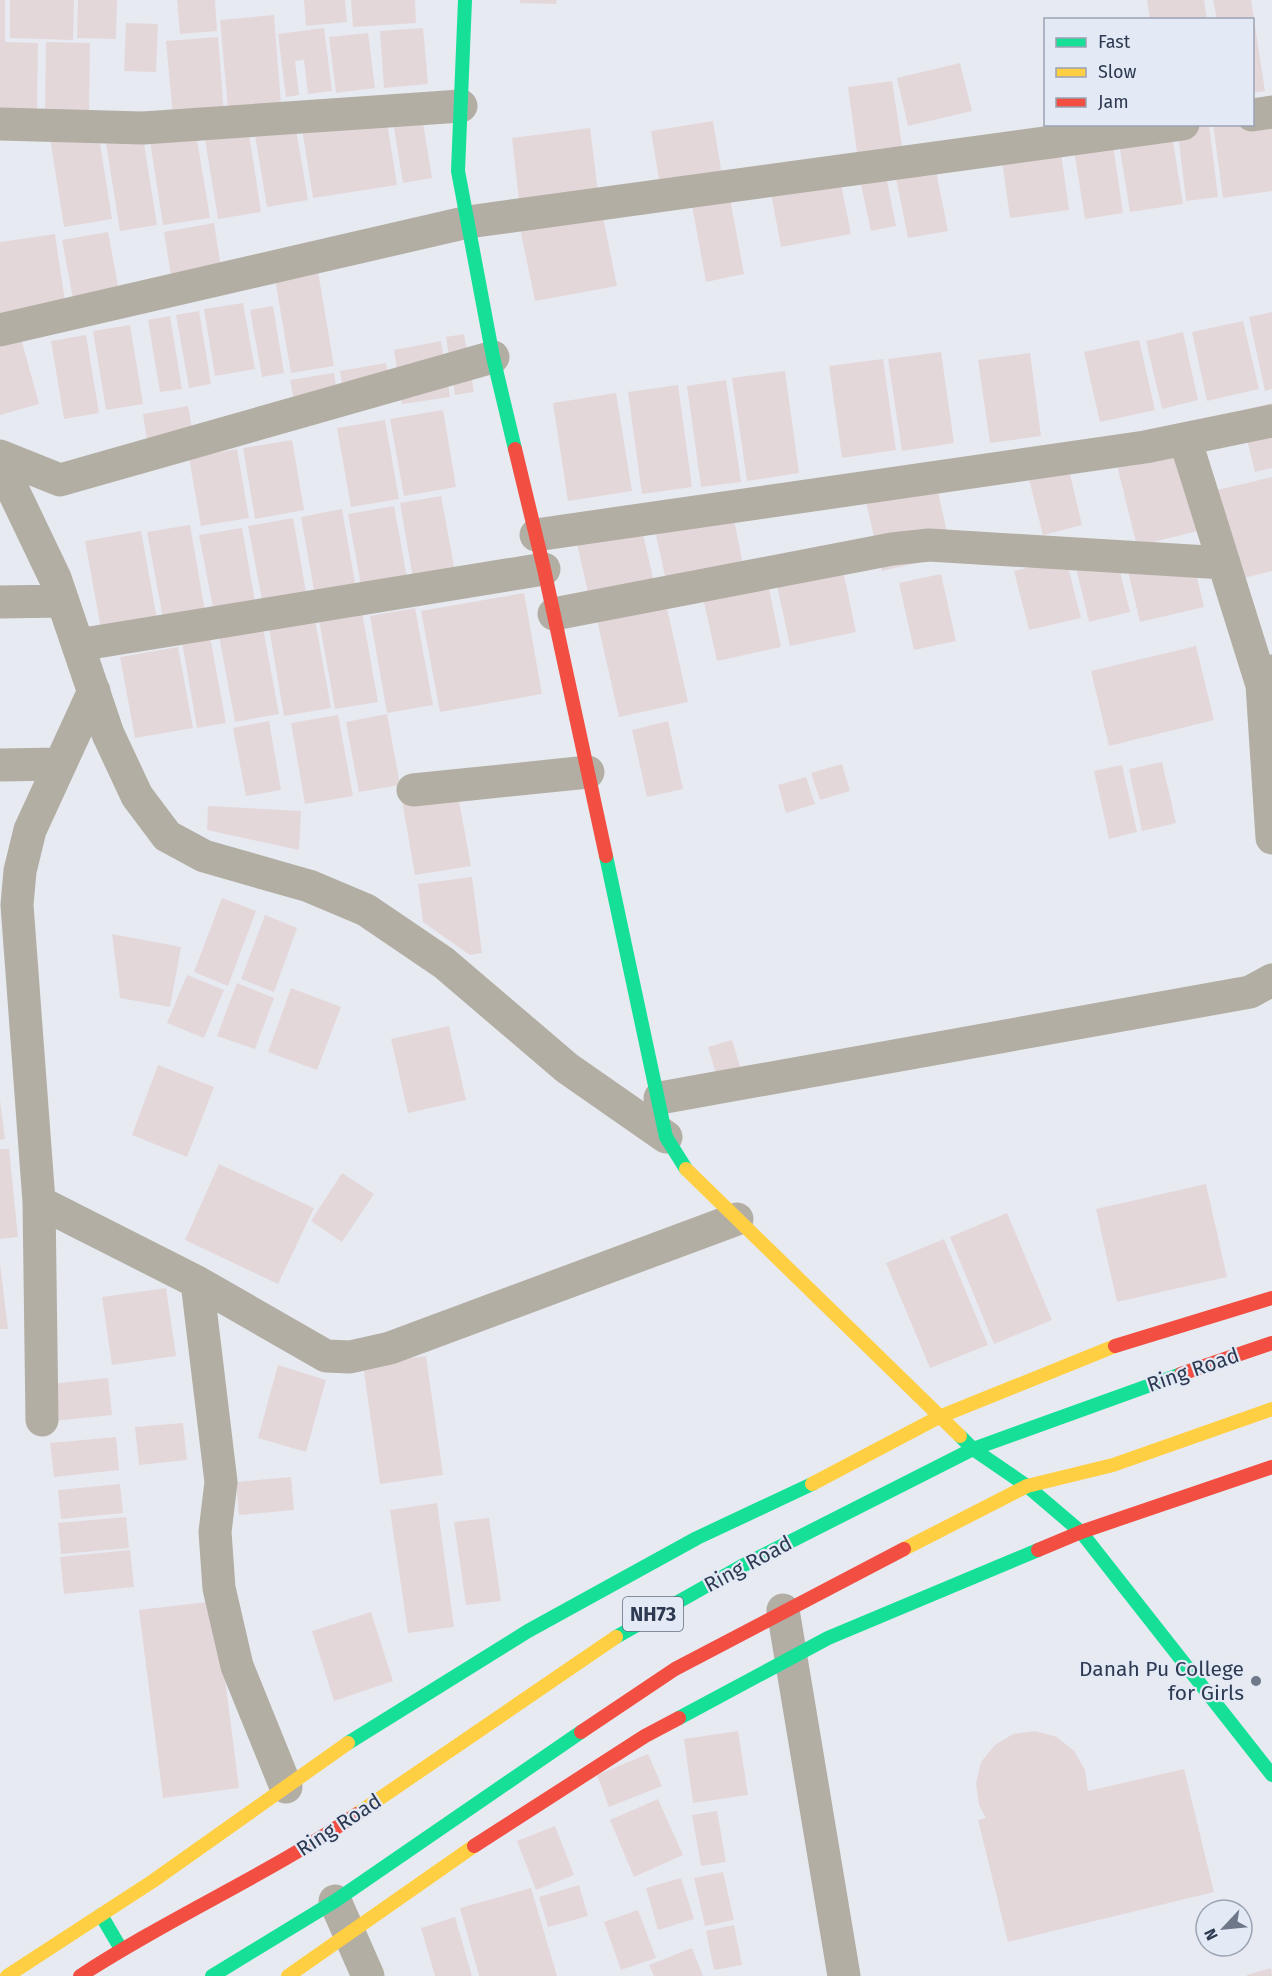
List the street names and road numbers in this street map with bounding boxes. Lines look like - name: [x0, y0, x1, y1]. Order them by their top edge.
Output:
- street label: Ring Road: [1143, 1342, 1243, 1398]
- street label: Ring Road: [700, 1530, 796, 1598]
- road number: NH73: [623, 1597, 683, 1631]
- street label: Ring Road: [292, 1788, 386, 1862]

